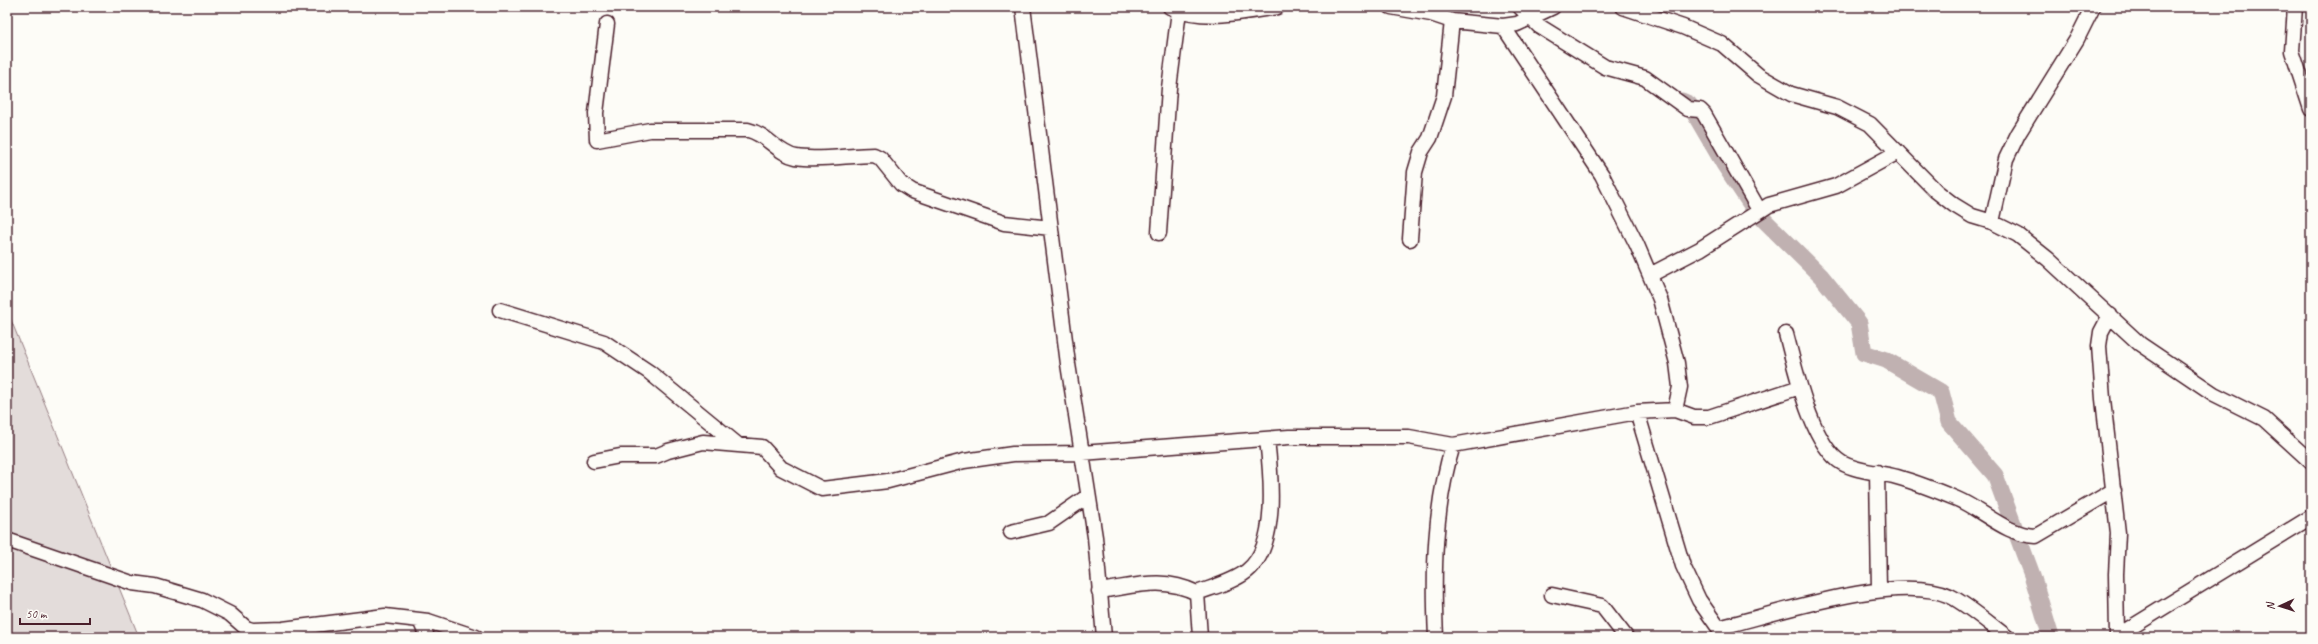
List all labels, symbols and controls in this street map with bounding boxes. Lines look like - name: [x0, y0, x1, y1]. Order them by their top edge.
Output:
- north arrow: [2260, 586, 2300, 626]
- scale bar: [20, 600, 90, 626]
- text: N: [2263, 601, 2277, 610]
- text: 50 m: [26, 606, 48, 622]

